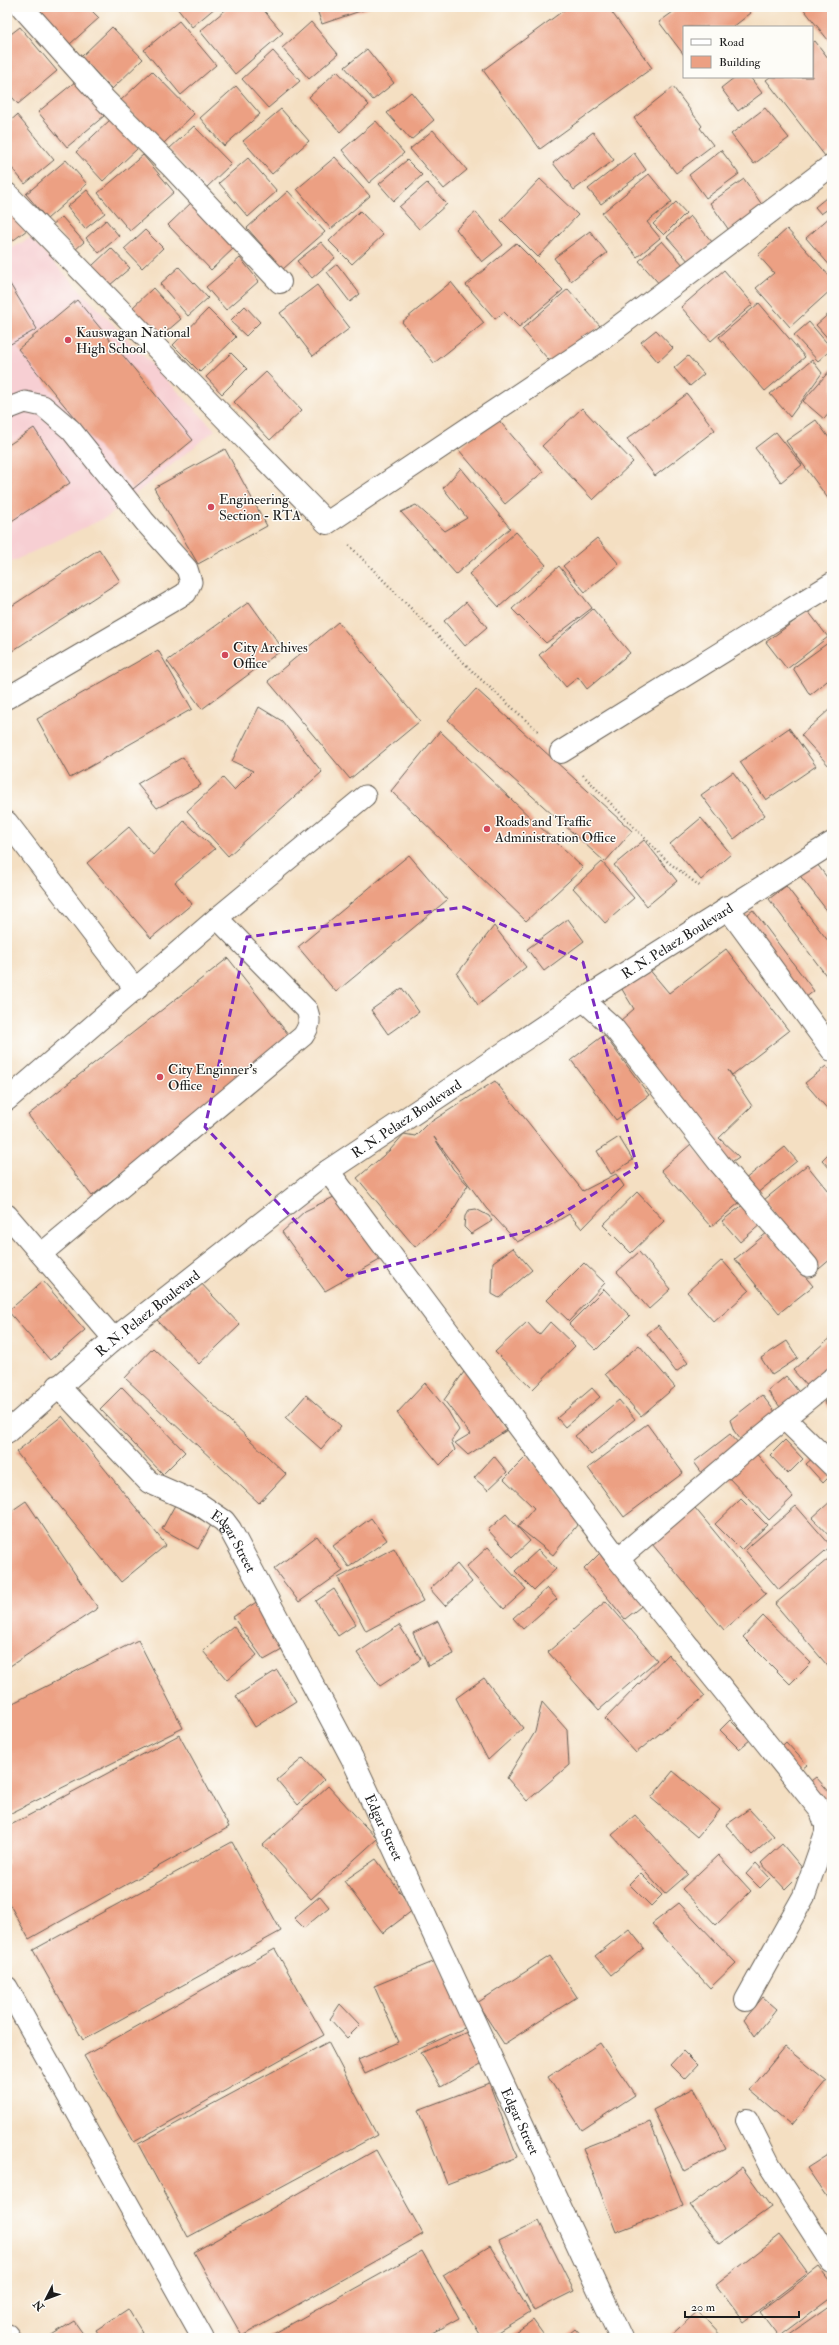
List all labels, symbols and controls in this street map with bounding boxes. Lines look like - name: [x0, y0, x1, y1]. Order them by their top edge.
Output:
- legend: [683, 26, 813, 78]
- text: Road: [719, 35, 744, 50]
- text: Building: [719, 55, 762, 70]
- place label: Kauswagan National High School: [76, 324, 191, 357]
- marker: Kauswagan National High School: [63, 335, 73, 345]
- place label: Engineering Section - RTA: [219, 491, 301, 524]
- marker: Engineering Section - RTA: [206, 502, 216, 512]
- place label: City Archives Office: [233, 639, 308, 672]
- marker: City Archives Office: [220, 650, 230, 660]
- place label: Roads and Traffic Administration Office: [494, 813, 616, 846]
- marker: Roads and Traffic Administration Office: [482, 824, 492, 834]
- street label: R. N. Pelaez Boulevard: [618, 900, 736, 983]
- place label: City Enginner's Office: [168, 1061, 257, 1094]
- marker: City Enginner's Office: [155, 1072, 165, 1082]
- street label: R. N. Pelaez Boulevard: [348, 1076, 465, 1162]
- street label: R. N. Pelaez Boulevard: [92, 1267, 204, 1360]
- street label: Edgar Street: [207, 1507, 260, 1576]
- street label: Edgar Street: [361, 1791, 407, 1864]
- street label: Edgar Street: [497, 2085, 543, 2158]
- north arrow: [26, 2279, 66, 2319]
- scale bar: [685, 2293, 799, 2319]
- text: N: [30, 2296, 48, 2314]
- text: 20 m: [691, 2300, 716, 2315]

